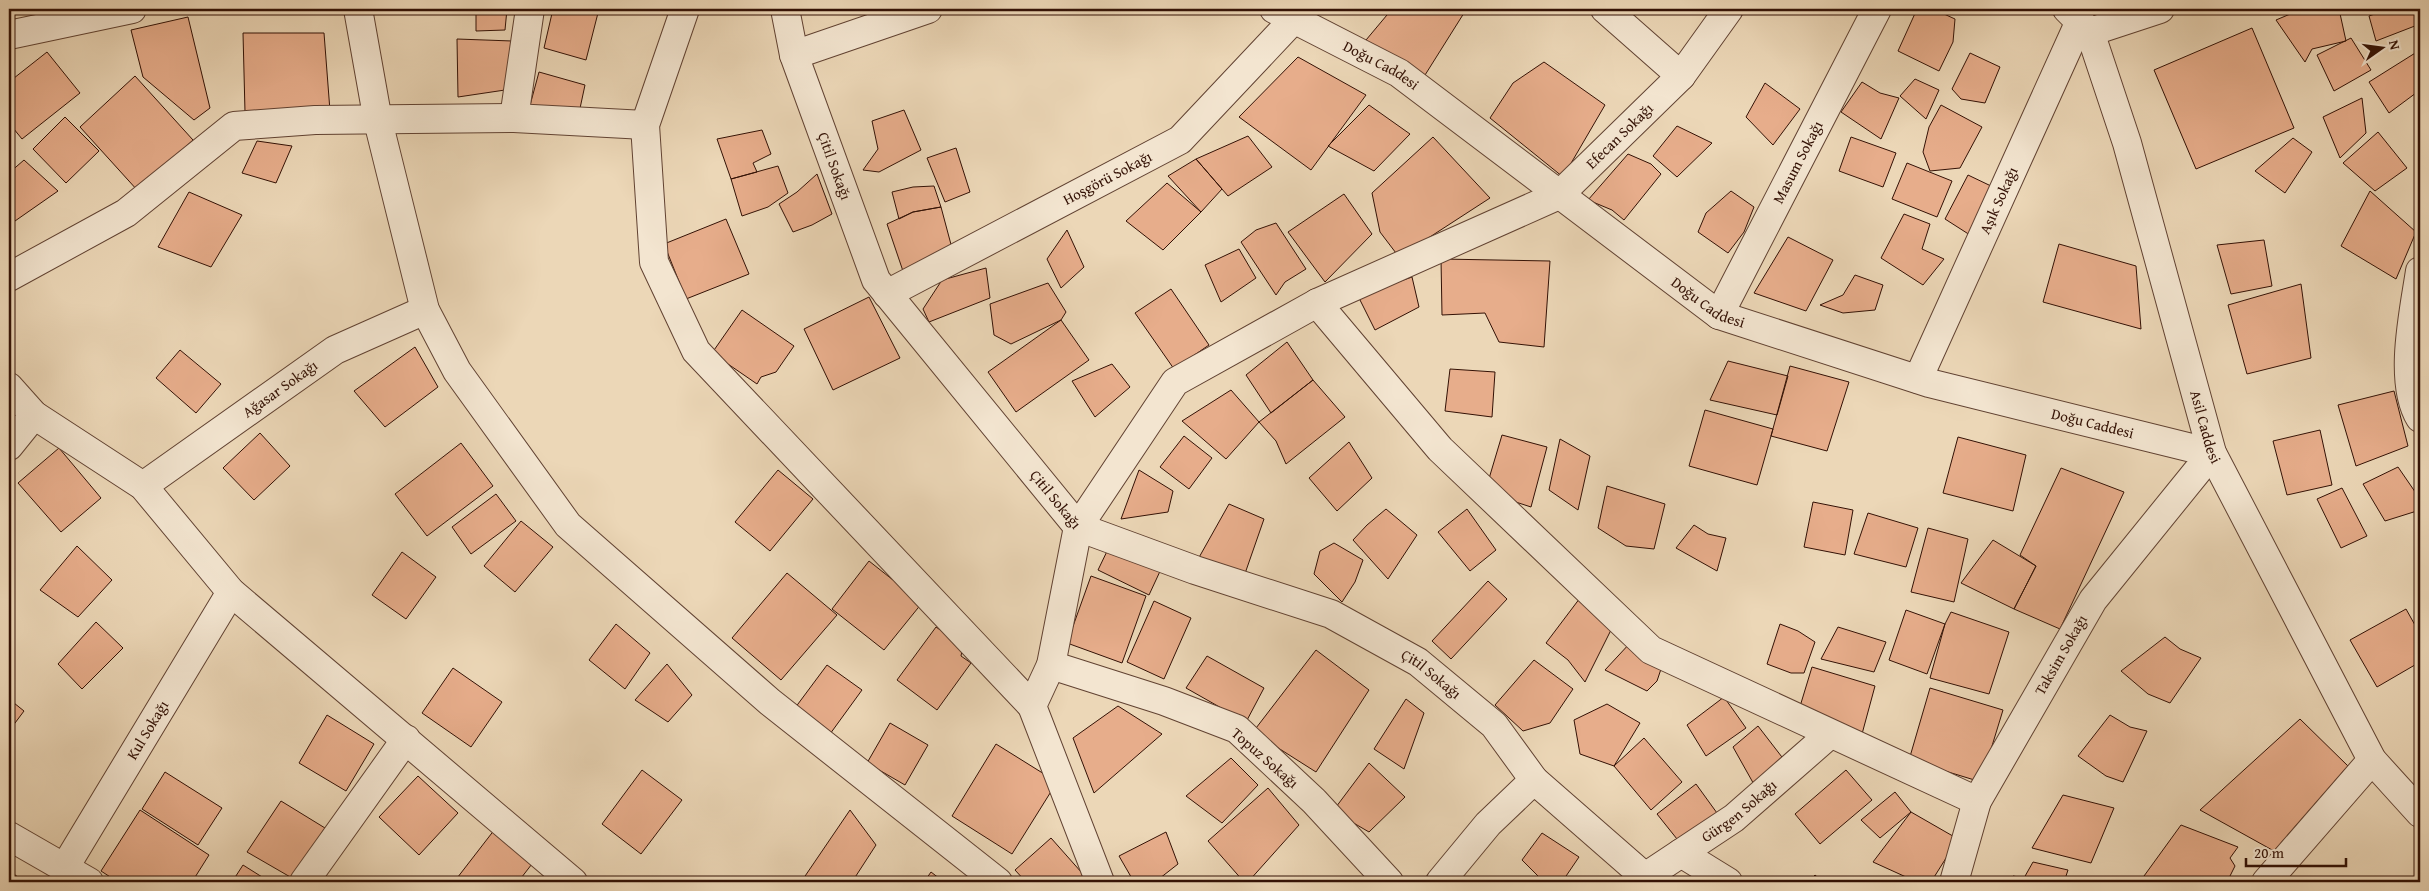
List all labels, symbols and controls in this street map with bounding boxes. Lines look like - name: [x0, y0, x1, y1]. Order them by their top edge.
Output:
- north arrow: [2356, 22, 2406, 72]
- street label: Doğu Caddesi: [1340, 35, 1424, 95]
- text: N: [2384, 38, 2406, 52]
- street label: Efecan Sokağı: [1581, 98, 1657, 173]
- street label: Masum Sokağı: [1767, 117, 1828, 207]
- street label: Çitil Sokağı: [813, 129, 857, 203]
- street label: Hoşgörü Sokağı: [1059, 146, 1155, 210]
- street label: Aşık Sokağı: [1974, 163, 2023, 237]
- street label: Doğu Caddesi: [1667, 271, 1748, 333]
- street label: Ağasar Sokağı: [238, 355, 322, 422]
- street label: Asil Caddesi: [2185, 388, 2227, 467]
- street label: Doğu Caddesi: [2049, 403, 2136, 443]
- street label: Çitil Sokağı: [1025, 465, 1086, 533]
- street label: Taksim Sokağı: [2029, 611, 2092, 699]
- street label: Çitil Sokağı: [1398, 644, 1466, 704]
- street label: Kul Sokağı: [121, 696, 173, 763]
- street label: Topuz Sokağı: [1227, 722, 1304, 793]
- street label: Gürgen Sokağı: [1697, 774, 1781, 847]
- scale bar: [2246, 836, 2346, 868]
- text: 20 m: [2254, 842, 2285, 863]

